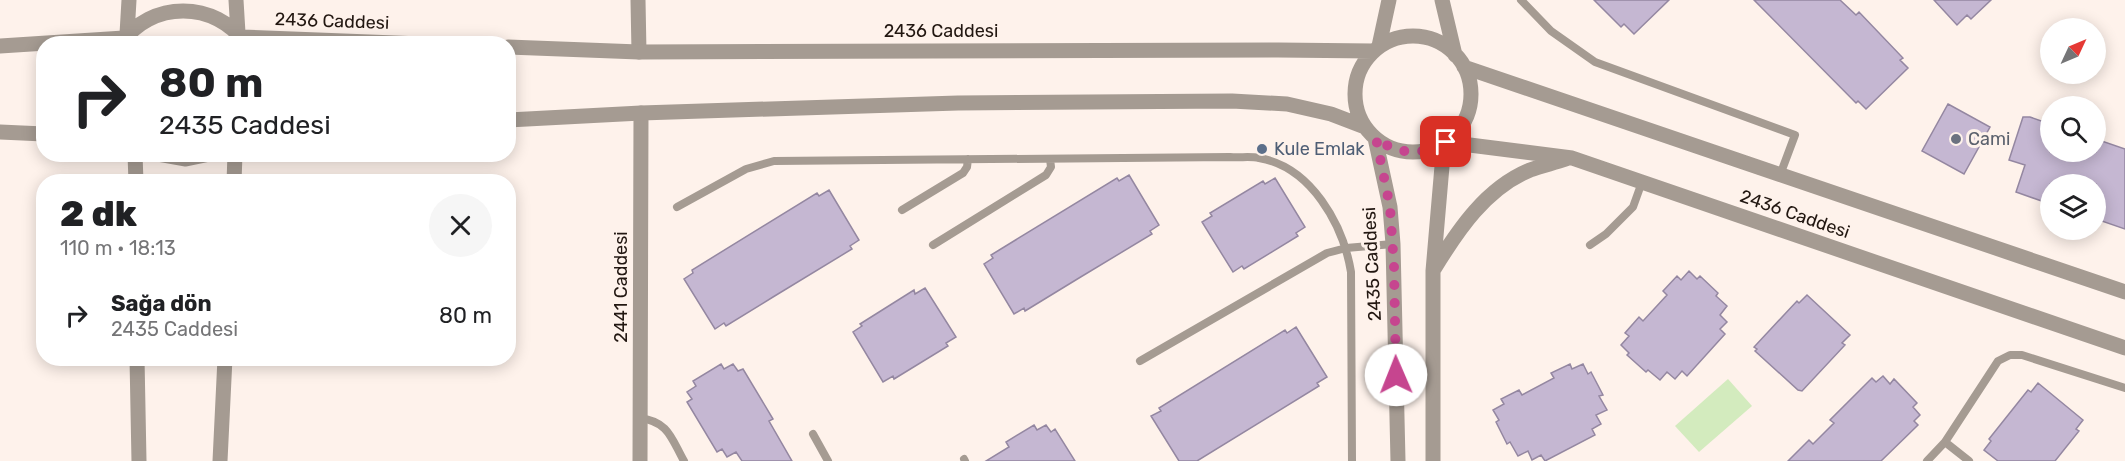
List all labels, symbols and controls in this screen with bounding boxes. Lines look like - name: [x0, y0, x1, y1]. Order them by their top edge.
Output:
- street label: 2436 Caddesi: [274, 8, 390, 34]
- north arrow: [2040, 18, 2106, 84]
- map controls: [2040, 18, 2106, 240]
- street label: 2436 Caddesi: [884, 20, 998, 42]
- text: 80 m: [159, 58, 263, 108]
- icon: right: [60, 60, 138, 138]
- button: search: [2040, 96, 2106, 162]
- text: 2435 Caddesi: [159, 109, 331, 141]
- pin: [1420, 116, 1471, 167]
- icon: arrive: [1429, 125, 1462, 158]
- place label: Cami: [1968, 128, 2010, 150]
- marker: Cami: [1949, 132, 1963, 146]
- place label: Kule Emlak: [1274, 138, 1365, 160]
- marker: Kule Emlak: [1255, 142, 1269, 156]
- button: layers: [2040, 174, 2106, 240]
- street label: 2436 Caddesi: [1737, 185, 1853, 243]
- text: 2 dk: [60, 192, 137, 235]
- button: close: [429, 194, 492, 257]
- street label: 2435 Caddesi: [1358, 206, 1386, 322]
- street label: 2441 Caddesi: [610, 231, 632, 343]
- text: 110 m · 18:13: [60, 236, 176, 260]
- text: Sağa dön: [111, 290, 212, 317]
- icon: right: [60, 299, 93, 332]
- text: 80 m: [439, 302, 492, 329]
- text: 2435 Caddesi: [111, 317, 238, 341]
- position arrow: [1364, 343, 1428, 407]

